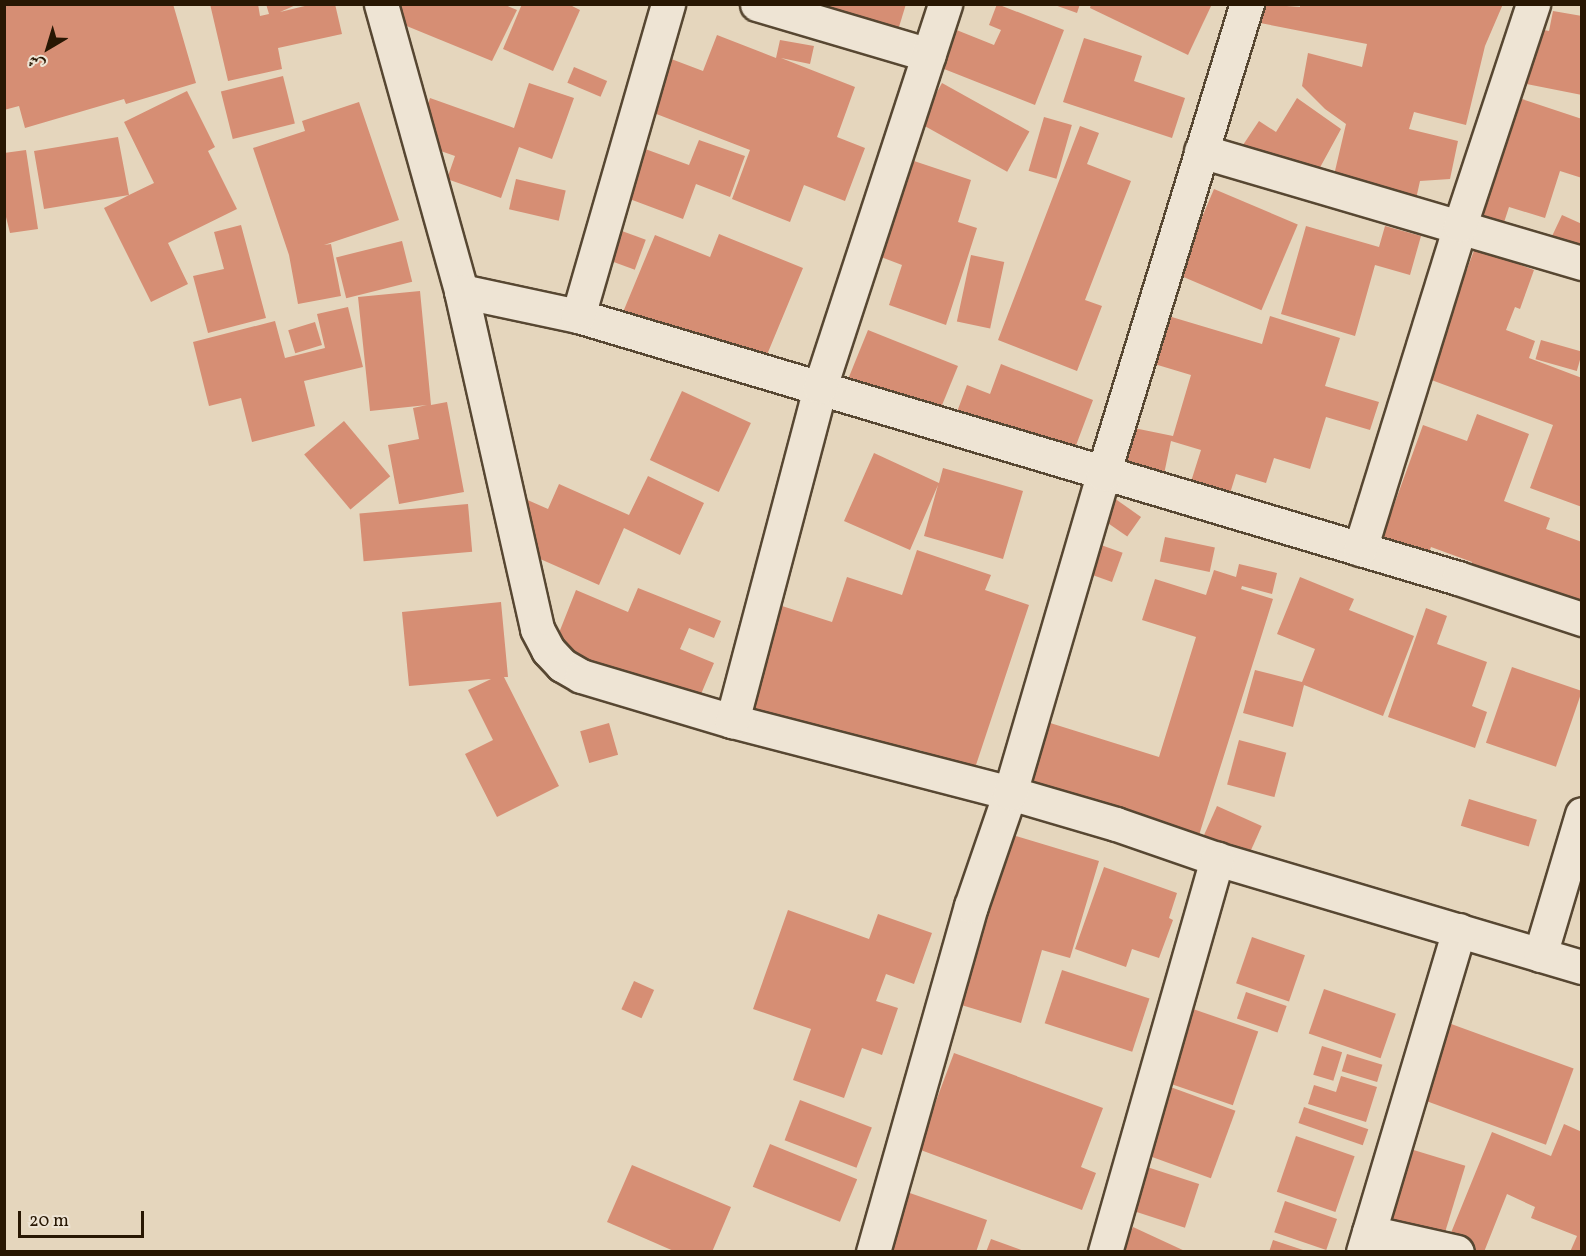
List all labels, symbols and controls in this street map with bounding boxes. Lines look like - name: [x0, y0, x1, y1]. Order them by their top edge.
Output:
- north arrow: [18, 18, 78, 78]
- text: ش: [24, 49, 50, 76]
- scale bar: [21, 1199, 147, 1237]
- text: 20 m: [29, 1209, 69, 1234]

